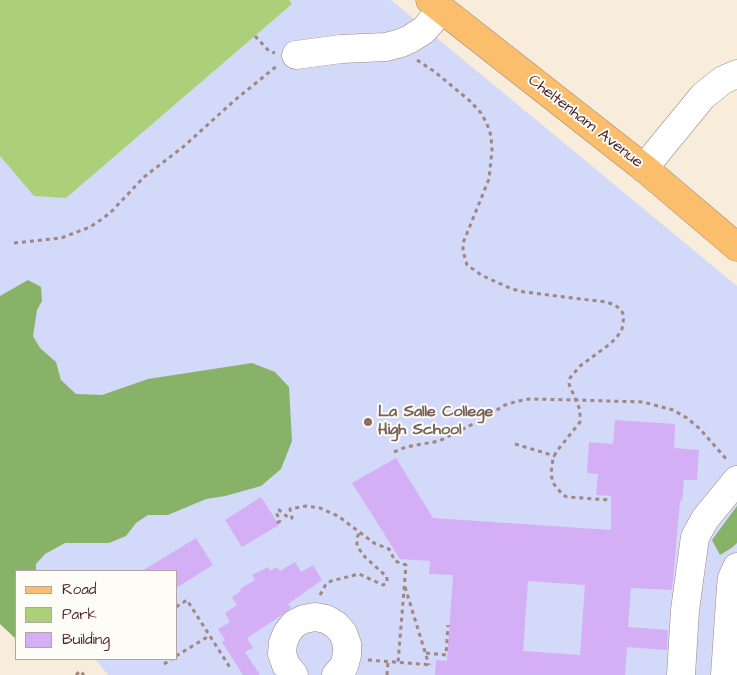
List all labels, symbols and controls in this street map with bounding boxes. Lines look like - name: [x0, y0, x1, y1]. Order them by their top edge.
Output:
- street label: Cheltenham Avenue: [524, 71, 646, 173]
- place label: La Salle College High School: [378, 403, 493, 441]
- marker: La Salle College High School: [362, 416, 374, 428]
- legend: [15, 570, 178, 660]
- text: Road: [62, 579, 96, 600]
- text: Park: [62, 604, 97, 625]
- text: Building: [62, 629, 110, 650]

